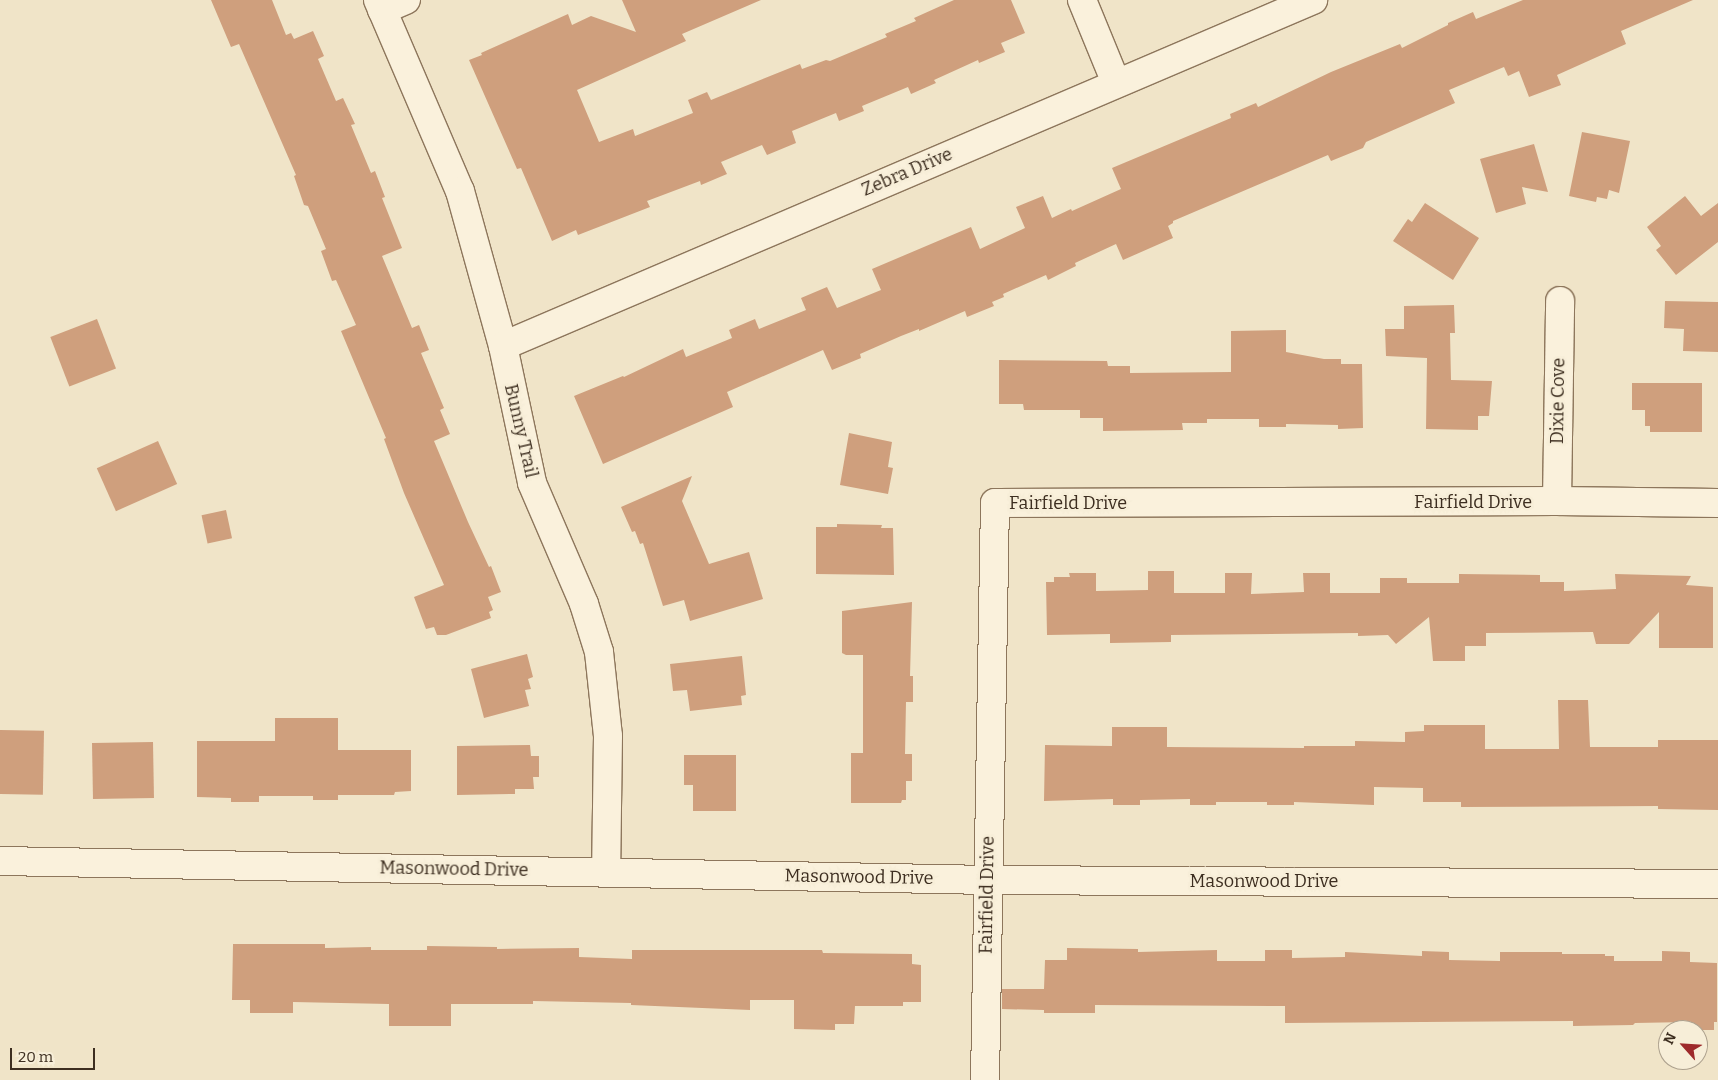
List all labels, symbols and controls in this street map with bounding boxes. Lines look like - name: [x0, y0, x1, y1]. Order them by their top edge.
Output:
- street label: Zebra Drive: [858, 143, 956, 201]
- street label: Dixie Cove: [1546, 358, 1570, 444]
- street label: Bunny Trail: [500, 382, 542, 480]
- street label: Fairfield Drive: [1414, 491, 1532, 513]
- street label: Fairfield Drive: [1009, 492, 1127, 514]
- street label: Fairfield Drive: [975, 836, 999, 954]
- street label: Masonwood Drive: [379, 857, 529, 881]
- street label: Masonwood Drive: [784, 865, 934, 889]
- street label: Masonwood Drive: [1190, 870, 1338, 892]
- north arrow: [1658, 1020, 1708, 1070]
- text: N: [1660, 1030, 1680, 1047]
- scale bar: [12, 1038, 98, 1070]
- text: 20 m: [18, 1048, 53, 1066]

